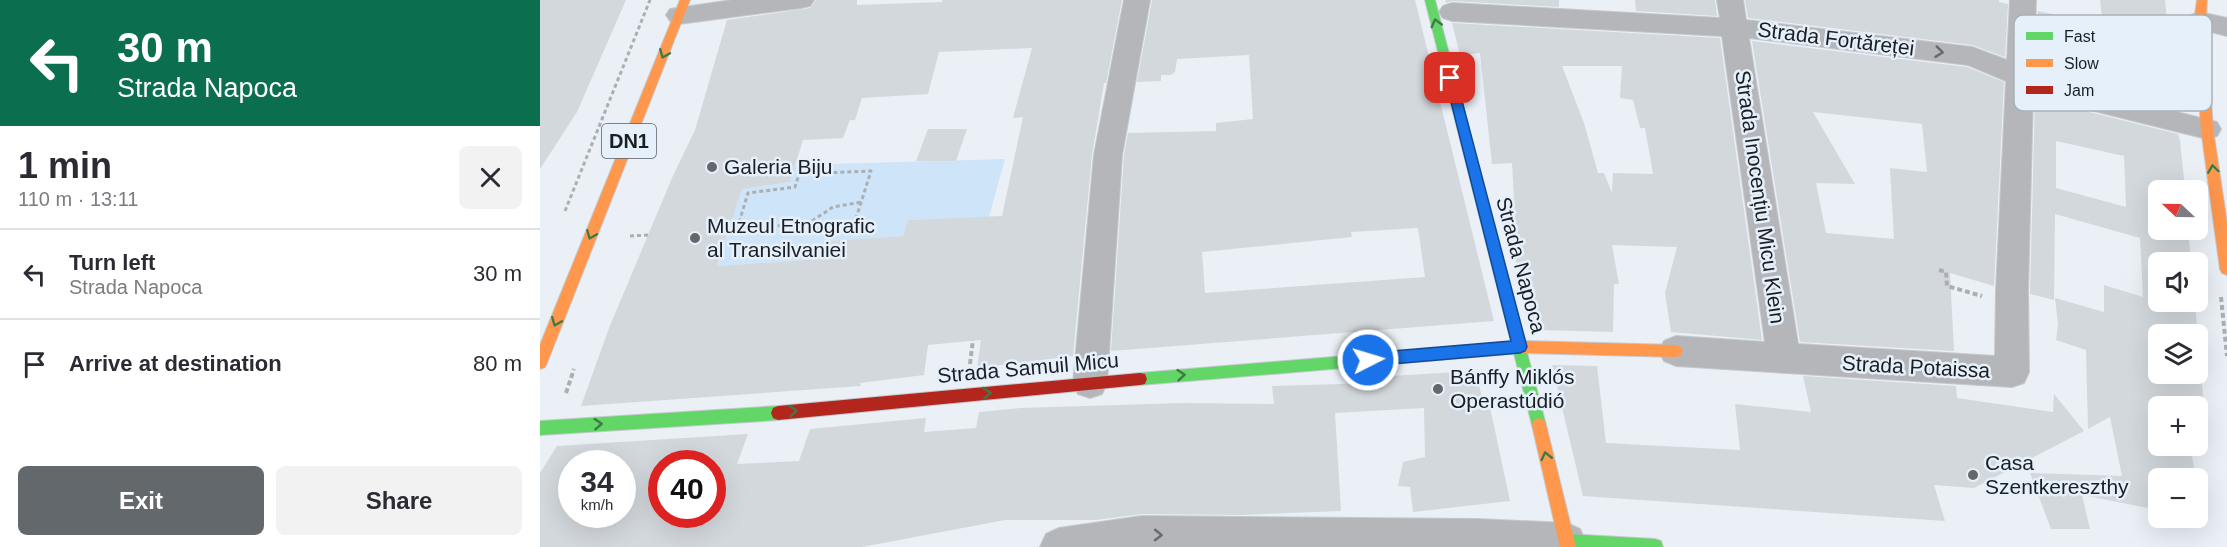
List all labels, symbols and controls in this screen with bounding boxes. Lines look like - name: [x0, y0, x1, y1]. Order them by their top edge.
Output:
- legend: [2014, 15, 2212, 111]
- street label: Strada Fortăreței: [1756, 17, 1916, 60]
- one-way arrow: [1431, 18, 1444, 28]
- icon: left: [18, 24, 96, 102]
- text: 30 m: [117, 24, 213, 71]
- text: Fast: [2064, 28, 2096, 45]
- one-way arrow: [1934, 45, 1943, 57]
- one-way arrow: [659, 48, 671, 59]
- pin: [1424, 52, 1475, 103]
- text: Slow: [2064, 55, 2099, 72]
- icon: arrive: [1433, 61, 1466, 94]
- street label: Strada Inocențiu Micu Klein: [1731, 69, 1790, 325]
- text: Strada Napoca: [117, 73, 297, 103]
- text: Jam: [2064, 82, 2094, 99]
- road number: DN1: [602, 124, 656, 158]
- text: 1 min: [18, 145, 112, 186]
- button: close: [459, 146, 522, 209]
- place label: Galeria Biju: [724, 155, 833, 178]
- marker: Galeria Biju: [705, 160, 719, 174]
- one-way arrow: [2208, 165, 2220, 174]
- north arrow: [2148, 180, 2208, 240]
- map controls: [2148, 180, 2208, 528]
- text: 110 m · 13:11: [18, 188, 138, 210]
- street label: Strada Napoca: [1492, 194, 1551, 336]
- place label: Muzeul Etnografic al Transilvaniei: [707, 214, 875, 261]
- one-way arrow: [586, 229, 598, 240]
- marker: Muzeul Etnografic al Transilvaniei: [688, 231, 702, 245]
- text: Turn left: [69, 250, 155, 275]
- button: sound: [2148, 252, 2208, 312]
- icon: left: [18, 258, 51, 291]
- text: 30 m: [473, 261, 522, 286]
- text: Strada Napoca: [69, 276, 202, 298]
- one-way arrow: [551, 316, 563, 327]
- button: layers: [2148, 324, 2208, 384]
- position arrow: [1336, 328, 1400, 392]
- icon: arrive: [18, 348, 51, 381]
- street label: Strada Samuil Micu: [936, 348, 1120, 387]
- text: Arrive at destination: [69, 351, 282, 376]
- text: 80 m: [473, 351, 522, 376]
- street label: Strada Potaissa: [1841, 351, 1991, 382]
- place label: Bánffy Miklós Operastúdió: [1450, 365, 1575, 412]
- one-way arrow: [1177, 369, 1186, 382]
- marker: Bánffy Miklós Operastúdió: [1431, 382, 1445, 396]
- one-way arrow: [983, 387, 992, 400]
- button: +: [2148, 396, 2208, 456]
- one-way arrow: [788, 405, 797, 418]
- one-way arrow: [594, 418, 603, 431]
- speed limit sign: 40: [648, 450, 726, 528]
- place label: Casa Szentkereszthy: [1985, 451, 2129, 498]
- one-way arrow: [1540, 452, 1553, 462]
- text: 34: [580, 465, 614, 498]
- button: Exit: [18, 466, 264, 535]
- button: Share: [276, 466, 522, 535]
- marker: Casa Szentkereszthy: [1966, 468, 1980, 482]
- button: −: [2148, 468, 2208, 528]
- text: km/h: [581, 496, 613, 513]
- one-way arrow: [1154, 529, 1163, 541]

